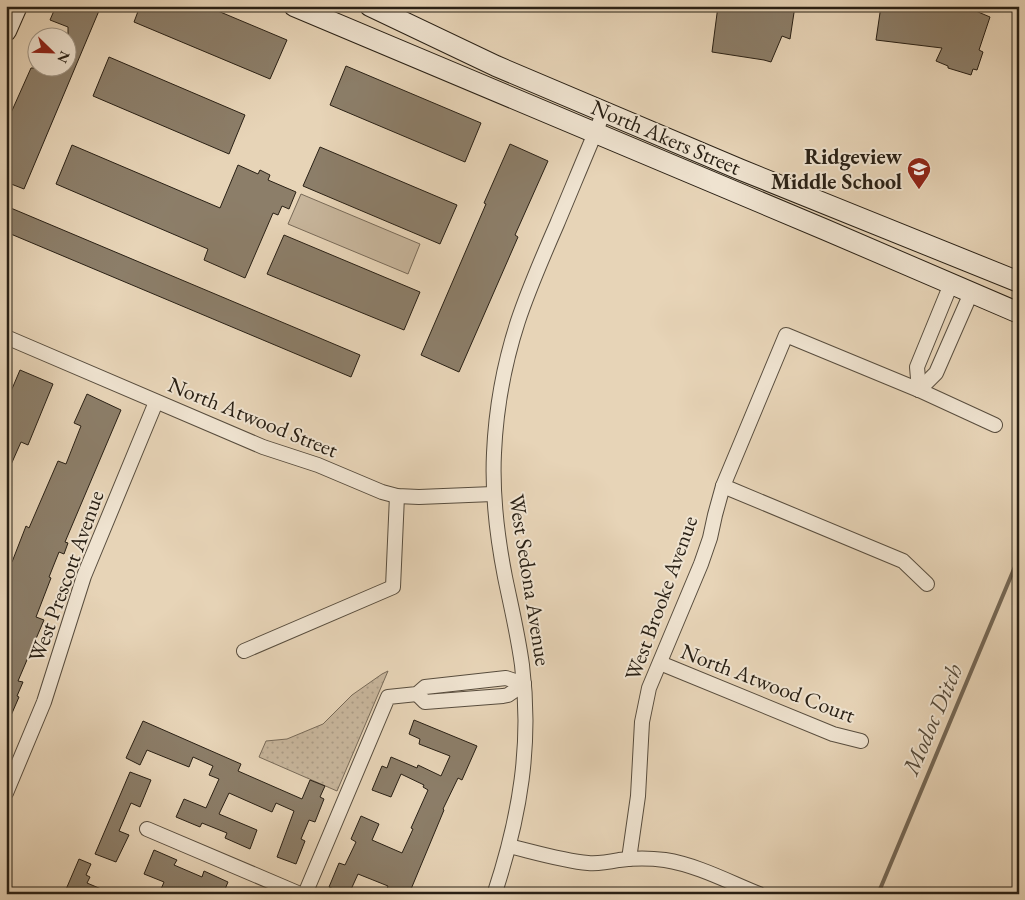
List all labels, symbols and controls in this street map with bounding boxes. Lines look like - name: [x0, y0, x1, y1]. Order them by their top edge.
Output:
- north arrow: [28, 28, 78, 78]
- text: N: [53, 48, 74, 66]
- street label: North Akers Street: [587, 92, 745, 182]
- place label: Ridgeview Middle School: [771, 142, 902, 196]
- school or university icon: Ridgeview Middle School: [906, 156, 932, 190]
- street label: North Atwood Street: [164, 370, 342, 464]
- street label: West Prescott Avenue: [21, 486, 111, 666]
- street label: West Sedona Avenue: [502, 492, 558, 668]
- street label: West Brooke Avenue: [618, 511, 704, 684]
- street label: North Atwood Court: [677, 636, 859, 730]
- water label: Modoc Ditch: [894, 659, 969, 781]

